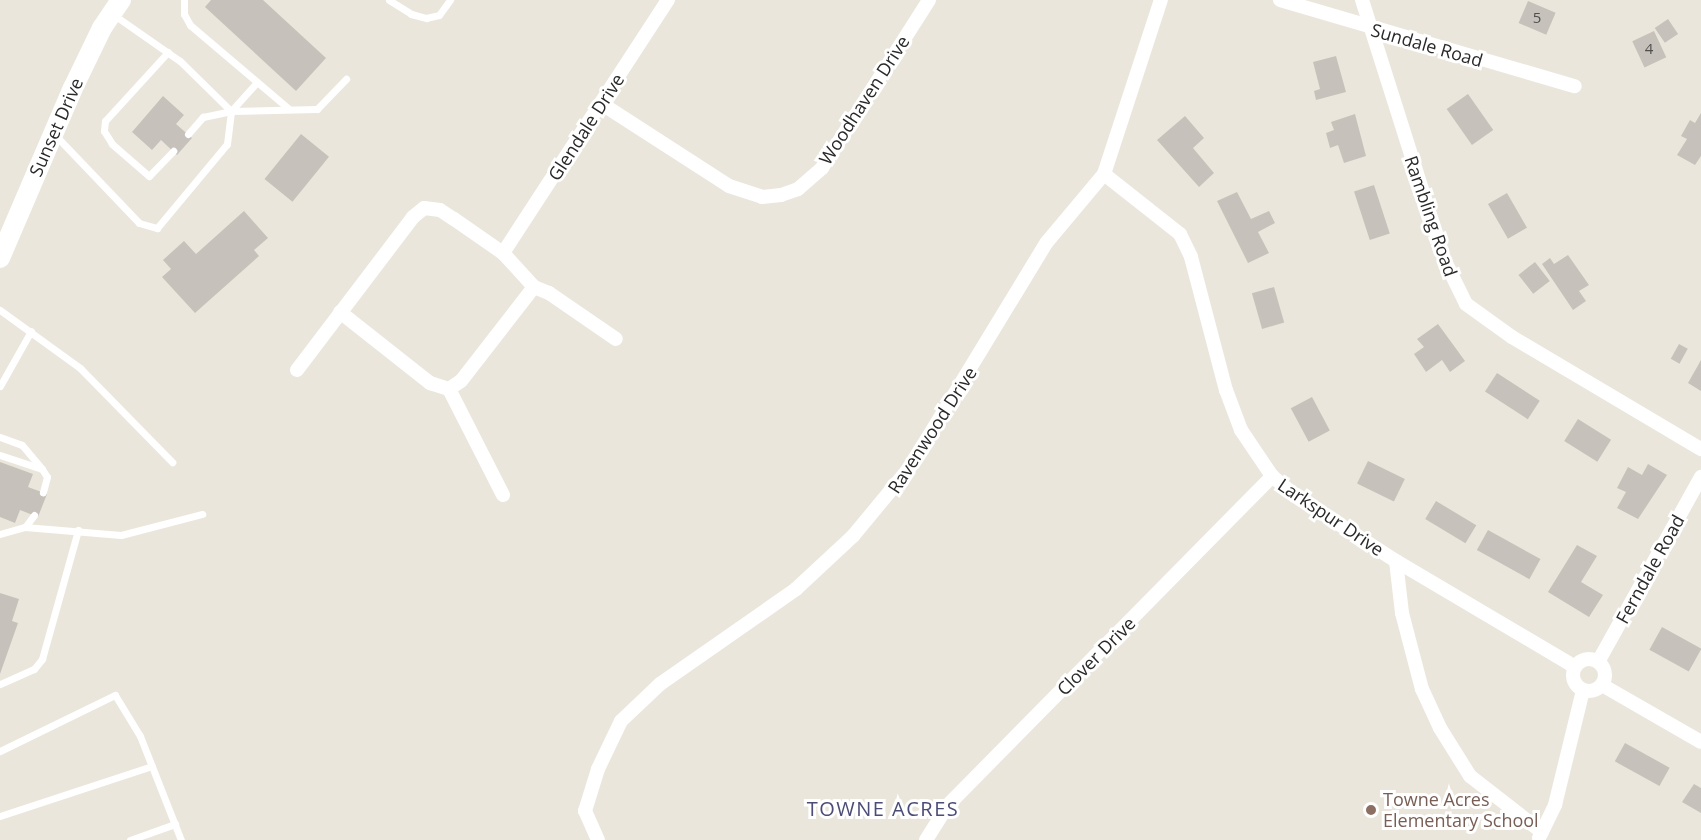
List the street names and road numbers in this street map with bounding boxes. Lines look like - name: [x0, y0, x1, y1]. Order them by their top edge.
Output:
- street label: Sundale Road: [1369, 19, 1485, 71]
- street label: Woodhaven Drive: [814, 32, 914, 168]
- street label: Glendale Drive: [543, 69, 629, 185]
- street label: Sunset Drive: [25, 74, 87, 180]
- street label: Rambling Road: [1400, 153, 1462, 279]
- street label: Ravenwood Drive: [883, 363, 981, 497]
- street label: Larkspur Drive: [1274, 474, 1388, 560]
- street label: Ferndale Road: [1611, 511, 1689, 627]
- street label: Clover Drive: [1052, 612, 1140, 700]

